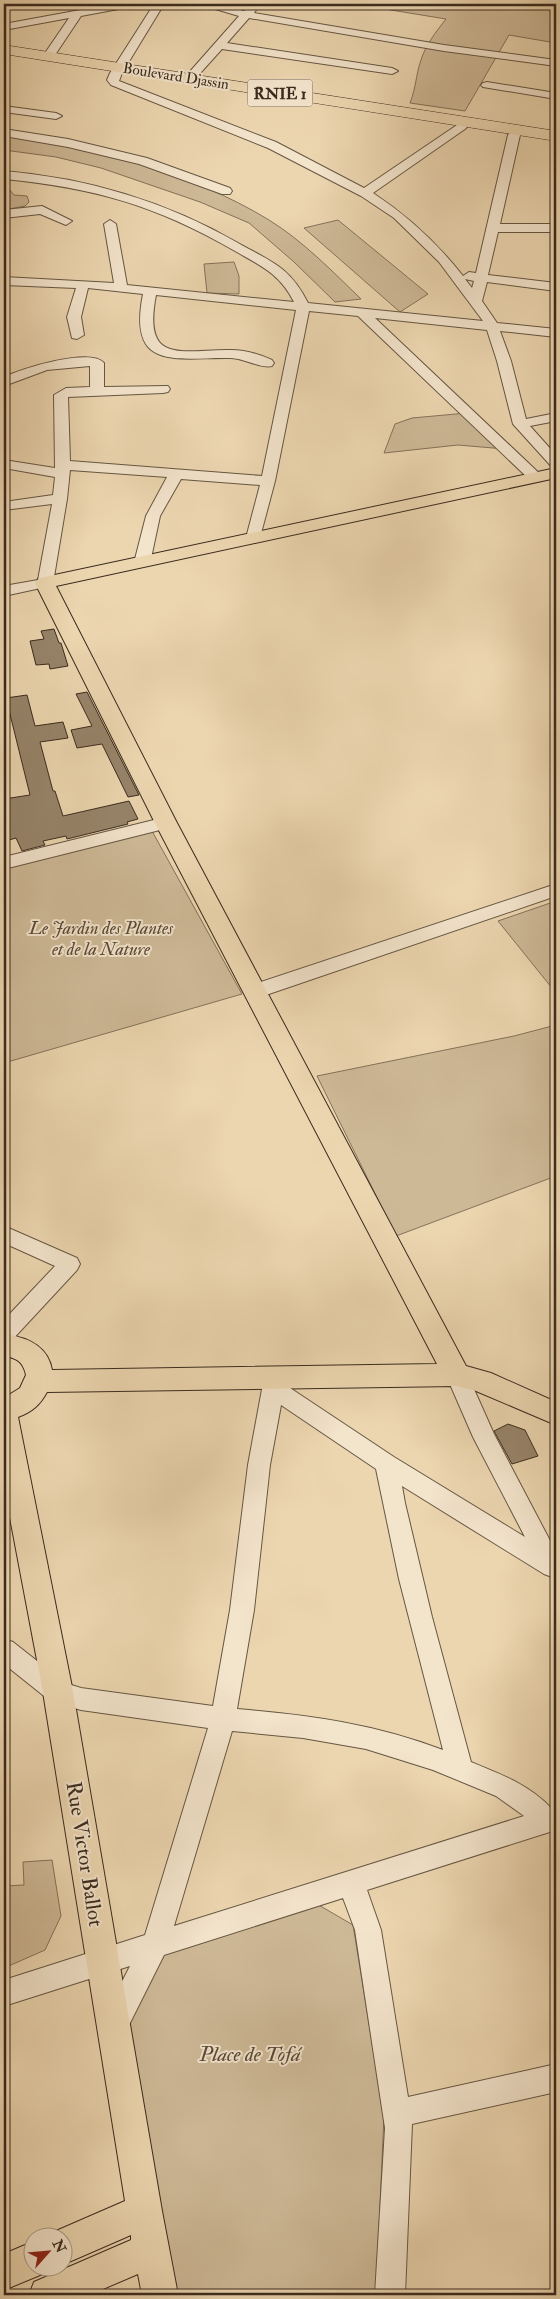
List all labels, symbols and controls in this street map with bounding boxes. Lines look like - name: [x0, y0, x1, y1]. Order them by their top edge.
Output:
- street label: Boulevard Djassin: [121, 59, 231, 94]
- road number: RNIE 1: [248, 80, 312, 106]
- park label: Le Jardin des Plantes et de la Nature: [28, 917, 174, 961]
- street label: Rue Victor Ballot: [60, 1780, 109, 1929]
- park label: Place de Tofá: [198, 2041, 303, 2068]
- north arrow: [22, 2226, 72, 2276]
- text: N: [48, 2236, 70, 2256]

